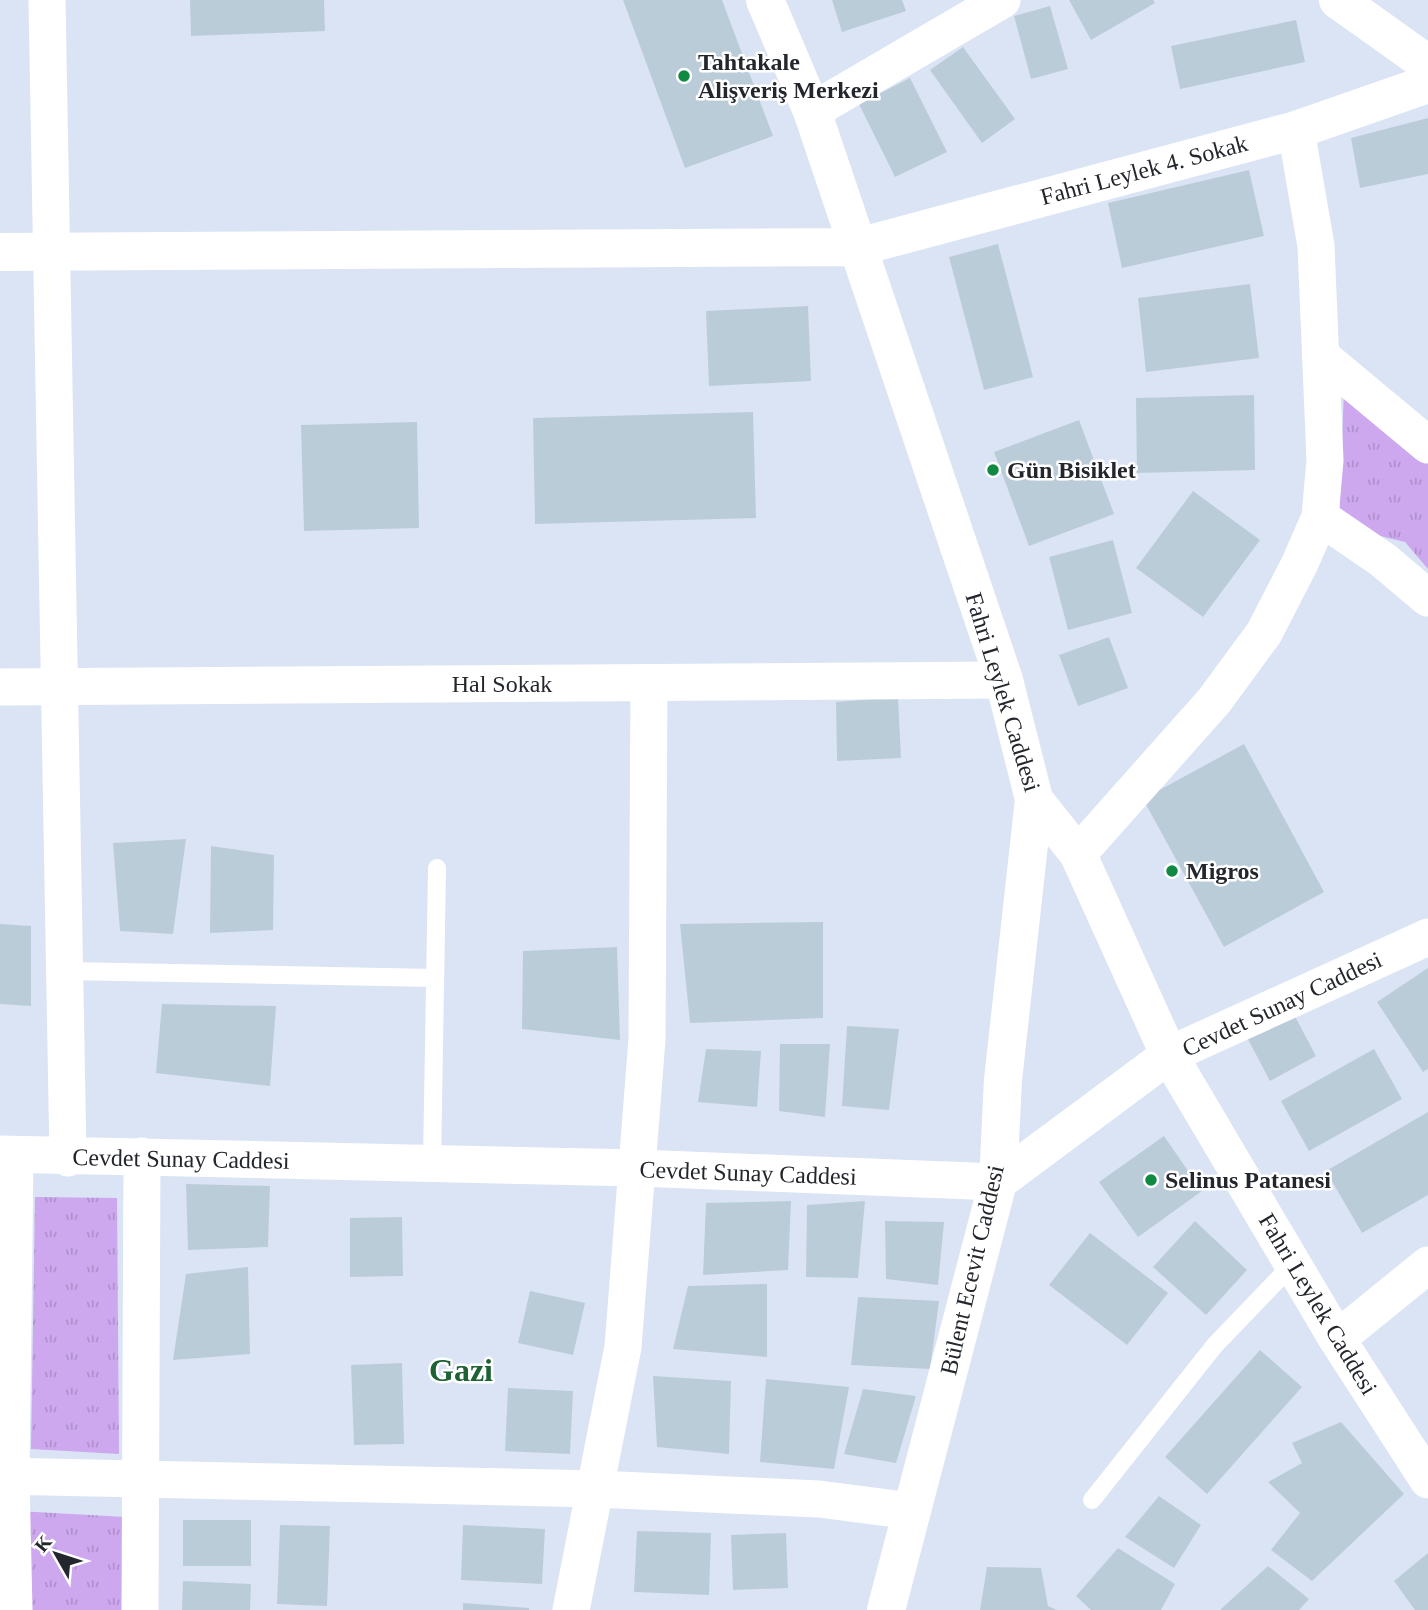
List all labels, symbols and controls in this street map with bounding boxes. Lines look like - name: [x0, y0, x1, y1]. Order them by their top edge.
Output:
- place label: Tahtakale Alişveriş Merkezi: [698, 49, 879, 103]
- marker: Tahtakale Alişveriş Merkezi: [676, 68, 692, 84]
- street label: Fahri Leylek 4. Sokak: [1038, 130, 1250, 210]
- place label: Gün Bisiklet: [1007, 457, 1136, 483]
- marker: Gün Bisiklet: [985, 462, 1001, 478]
- street label: Fahri Leylek Caddesi: [960, 589, 1046, 795]
- street label: Hal Sokak: [452, 671, 552, 697]
- place label: Migros: [1186, 858, 1259, 884]
- marker: Migros: [1164, 863, 1180, 879]
- street label: Cevdet Sunay Caddesi: [1178, 946, 1386, 1062]
- street label: Cevdet Sunay Caddesi: [72, 1144, 290, 1174]
- street label: Cevdet Sunay Caddesi: [639, 1156, 857, 1190]
- street label: Bülent Ecevit Caddesi: [935, 1162, 1009, 1377]
- place label: Selinus Patanesi: [1165, 1167, 1331, 1193]
- marker: Selinus Patanesi: [1143, 1172, 1159, 1188]
- street label: Fahri Leylek Caddesi: [1254, 1209, 1383, 1400]
- district label: Gazi: [429, 1352, 493, 1388]
- north arrow: [21, 1519, 91, 1589]
- text: K: [30, 1531, 56, 1556]

